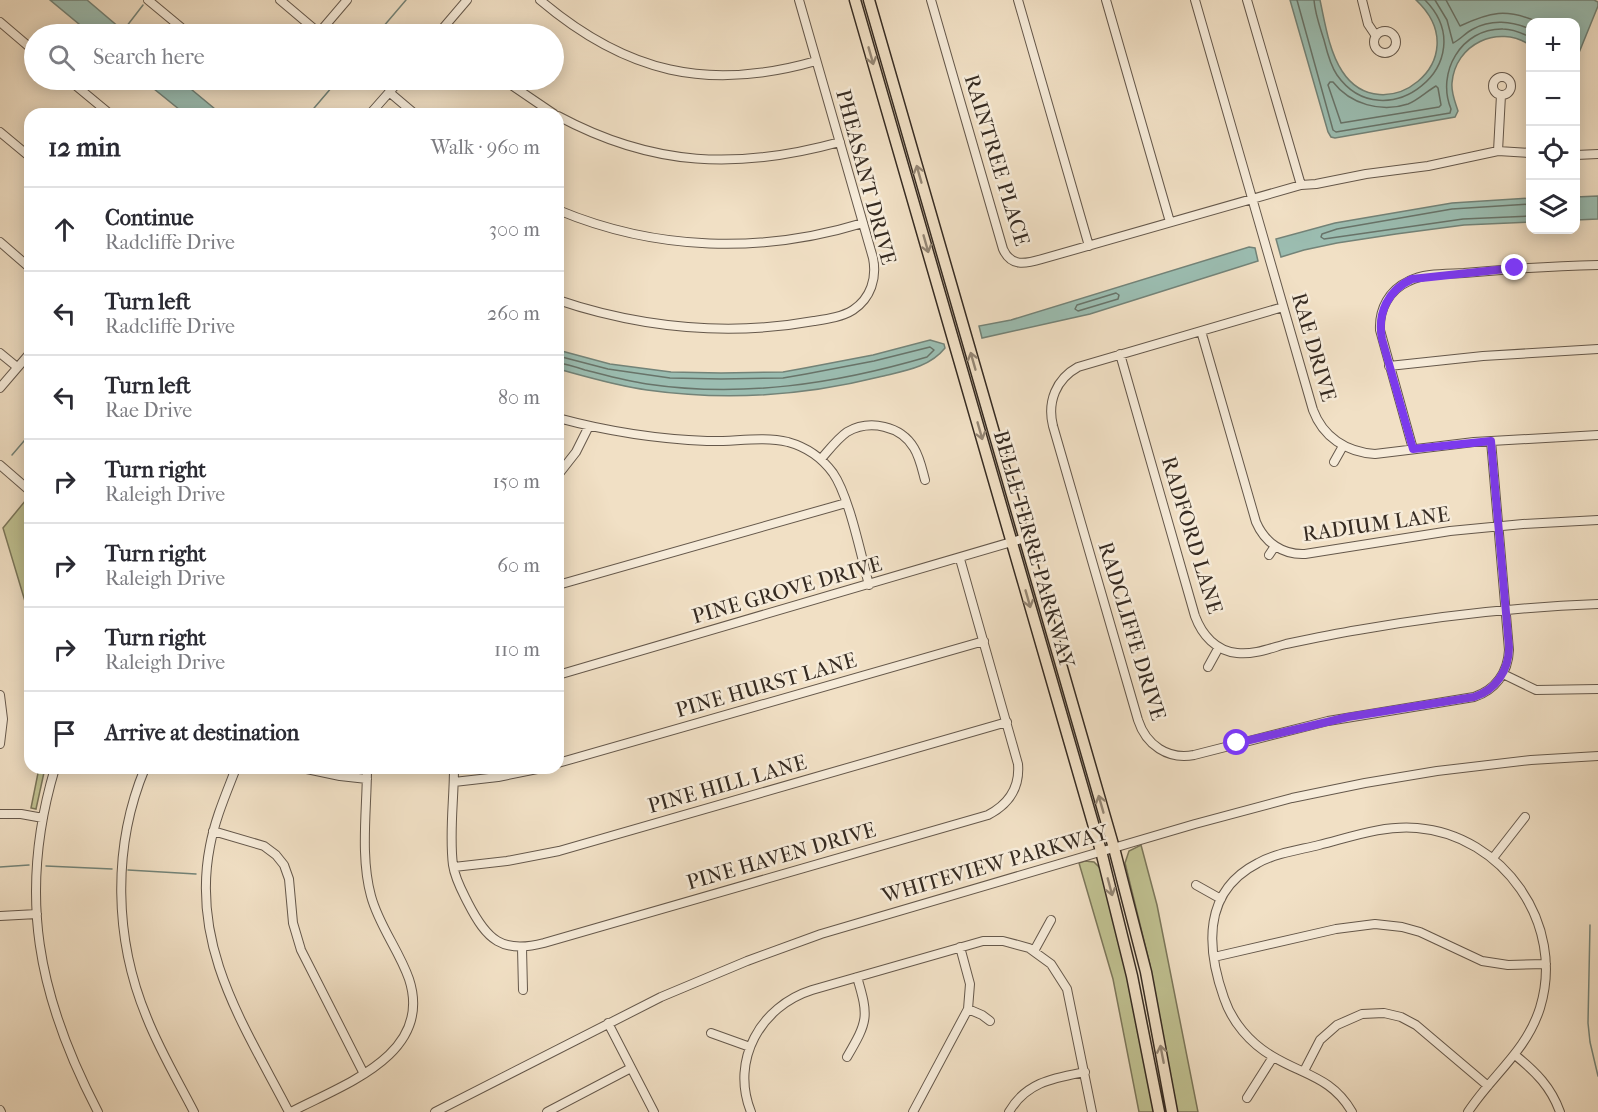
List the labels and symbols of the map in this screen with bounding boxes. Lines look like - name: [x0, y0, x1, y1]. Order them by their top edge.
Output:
- one-way arrow: [866, 46, 877, 65]
- street label: RAINTREE PLACE: [959, 71, 1035, 249]
- street label: PHEASANT DRIVE: [831, 87, 901, 267]
- one-way arrow: [913, 165, 924, 184]
- one-way arrow: [921, 234, 932, 253]
- route end: [1501, 254, 1527, 280]
- street label: RAE DRIVE: [1287, 290, 1341, 404]
- one-way arrow: [967, 352, 979, 371]
- one-way arrow: [975, 421, 986, 440]
- street label: BELLE TERRE PARKWAY: [989, 428, 1080, 671]
- street label: RADFORD LANE: [1157, 453, 1227, 617]
- street label: RADIUM LANE: [1301, 502, 1451, 546]
- street label: RADCLIFFE DRIVE: [1093, 539, 1171, 723]
- street label: PINE GROVE DRIVE: [689, 551, 885, 629]
- one-way arrow: [1023, 589, 1034, 608]
- street label: PINE HURST LANE: [673, 648, 859, 722]
- route start: [1223, 729, 1249, 755]
- street label: PINE HILL LANE: [645, 750, 809, 818]
- one-way arrow: [1095, 795, 1106, 814]
- street label: PINE HAVEN DRIVE: [684, 817, 879, 894]
- street label: WHITEVIEW PARKWAY: [878, 820, 1112, 908]
- one-way arrow: [1105, 878, 1117, 897]
- one-way arrow: [1156, 1045, 1167, 1065]

